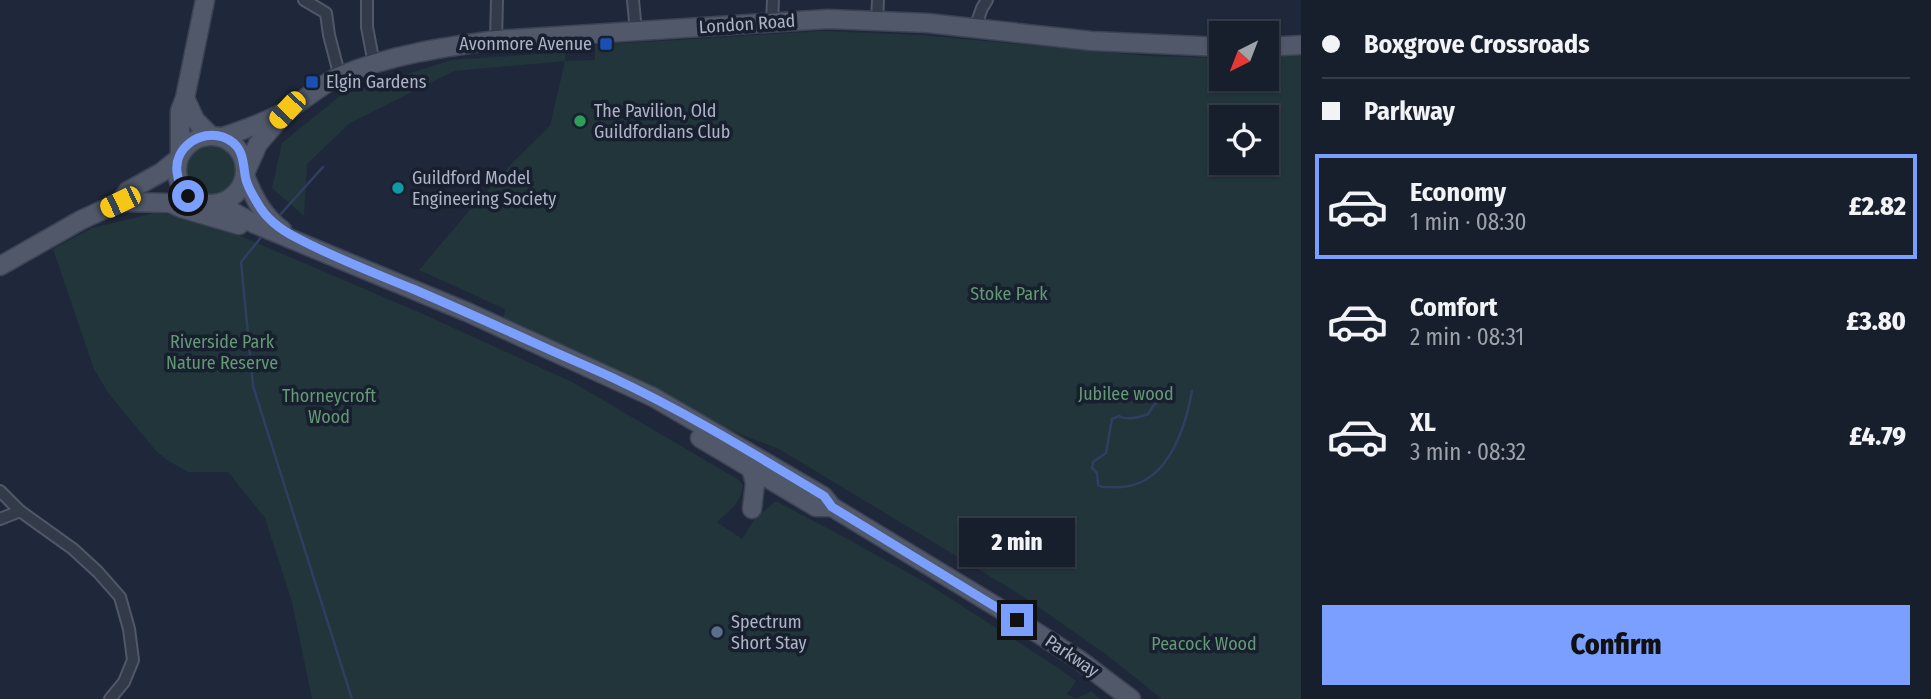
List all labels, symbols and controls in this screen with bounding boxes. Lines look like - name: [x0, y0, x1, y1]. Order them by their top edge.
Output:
- street label: London Road: [698, 10, 796, 38]
- north arrow: [1209, 21, 1279, 91]
- map controls: [1209, 21, 1279, 175]
- text: Boxgrove Crossroads: [1364, 29, 1590, 60]
- place label: Avonmore Avenue: [459, 33, 592, 55]
- marker: Avonmore Avenue: [598, 36, 614, 52]
- place label: Elgin Gardens: [326, 71, 427, 93]
- marker: Elgin Gardens: [304, 74, 320, 90]
- car: [265, 87, 310, 133]
- text: Parkway: [1364, 96, 1455, 127]
- place label: The Pavilion, Old Guildfordians Club: [594, 100, 730, 143]
- button: locate: [1209, 105, 1279, 175]
- marker: The Pavilion, Old Guildfordians Club: [572, 113, 588, 129]
- place label: Guildford Model Engineering Society: [412, 167, 556, 210]
- icon: car: [1326, 175, 1389, 238]
- text: Economy: [1410, 177, 1506, 208]
- route start: [172, 180, 204, 212]
- marker: Guildford Model Engineering Society: [390, 180, 406, 196]
- car: [97, 183, 144, 221]
- text: £2.82: [1849, 191, 1906, 222]
- text: 1 min · 08:30: [1410, 208, 1527, 236]
- park label: Stoke Park: [970, 283, 1048, 305]
- icon: car: [1326, 290, 1389, 353]
- text: Comfort: [1410, 292, 1498, 323]
- text: £3.80: [1846, 306, 1906, 337]
- text: 2 min · 08:31: [1410, 323, 1524, 351]
- park label: Riverside Park Nature Reserve: [166, 331, 278, 374]
- park label: Jubilee wood: [1078, 383, 1174, 405]
- park label: Thorneycroft Wood: [282, 385, 376, 428]
- icon: car: [1326, 405, 1389, 468]
- text: XL: [1410, 407, 1436, 438]
- text: £4.79: [1849, 421, 1906, 452]
- text: 3 min · 08:32: [1410, 438, 1526, 466]
- callout: 2 min: [959, 518, 1075, 568]
- text: 2 min: [992, 528, 1042, 556]
- route end: [1001, 604, 1033, 636]
- button: Confirm: [1322, 605, 1910, 685]
- place label: Spectrum Short Stay: [731, 611, 807, 654]
- marker: Spectrum Short Stay: [709, 624, 725, 640]
- street label: Parkway: [1041, 630, 1103, 682]
- park label: Peacock Wood: [1151, 633, 1257, 655]

